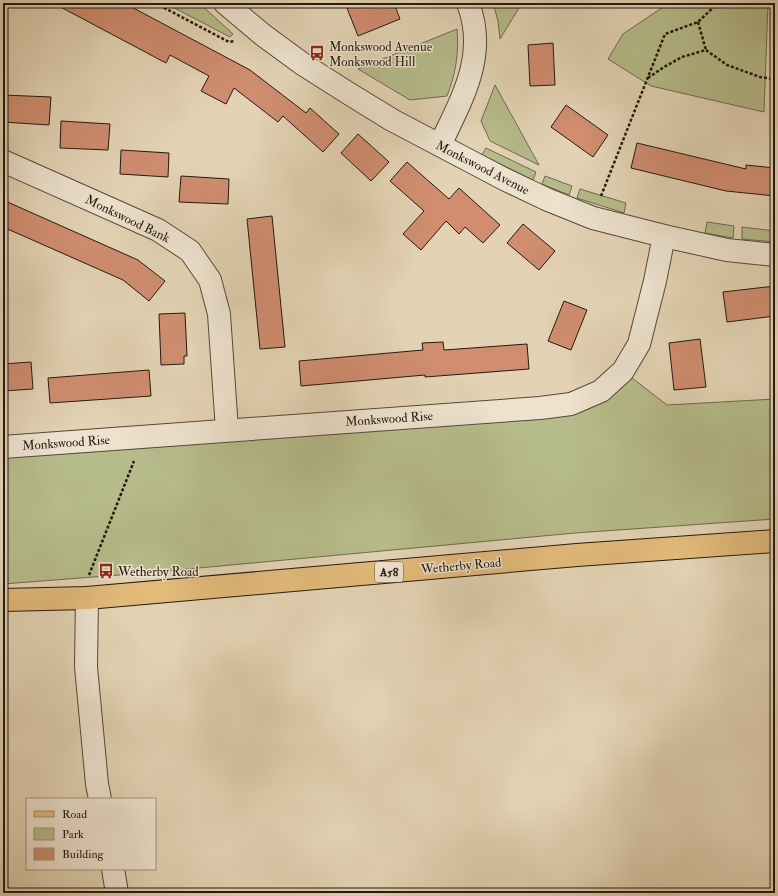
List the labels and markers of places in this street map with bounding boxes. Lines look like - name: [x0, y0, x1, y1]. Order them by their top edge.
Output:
- place label: Monkswood Avenue Monkswood Hill: [329, 39, 433, 70]
- bus stop icon: Monkswood Avenue Monkswood Hill: [308, 44, 326, 62]
- bus stop icon: Wetherby Road: [97, 562, 115, 580]
- place label: Wetherby Road: [117, 564, 199, 581]

